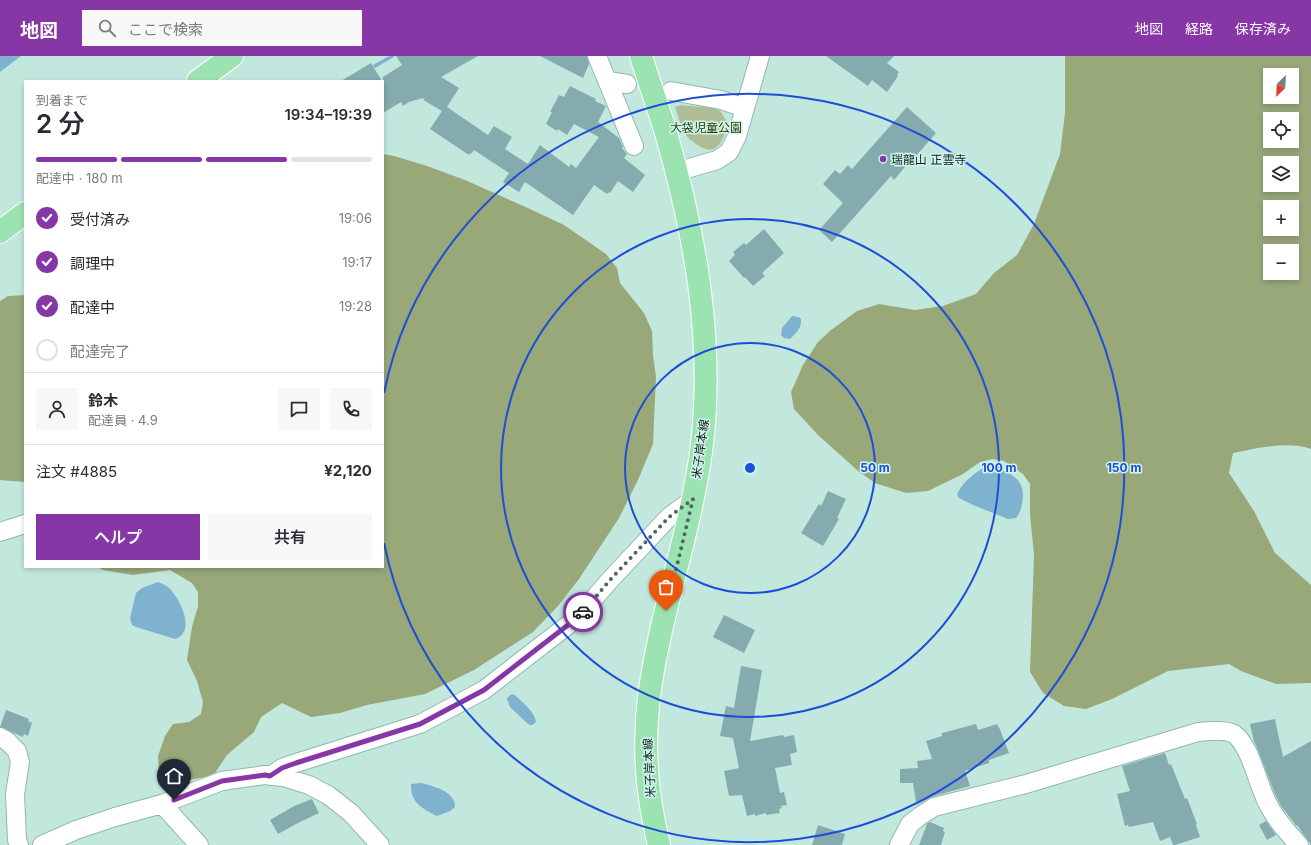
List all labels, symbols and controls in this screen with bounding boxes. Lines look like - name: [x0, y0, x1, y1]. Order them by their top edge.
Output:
- search box: [82, 10, 362, 46]
- icon: search: [96, 17, 118, 39]
- text: 地図: [20, 19, 58, 42]
- text: ここで検索: [128, 20, 203, 39]
- text: 地図: [1135, 20, 1163, 37]
- text: 経路: [1185, 20, 1213, 37]
- text: 保存済み: [1235, 20, 1291, 37]
- north arrow: [1263, 68, 1299, 104]
- map controls: [1263, 68, 1299, 280]
- text: 到着まで: [36, 92, 88, 108]
- text: 19:34–19:39: [284, 105, 372, 124]
- text: 2 分: [36, 108, 85, 139]
- button: locate: [1263, 112, 1299, 148]
- park label: 大袋児童公園: [670, 120, 742, 135]
- place label: 瑞龍山 正雲寺: [891, 152, 966, 167]
- marker: 瑞龍山 正雲寺: [878, 154, 888, 164]
- button: layers: [1263, 156, 1299, 192]
- text: 配達中 · 180 m: [36, 170, 123, 186]
- button: +: [1263, 200, 1299, 236]
- icon: check: [36, 207, 58, 229]
- text: 受付済み: [70, 210, 130, 229]
- text: 19:06: [339, 210, 372, 226]
- button: −: [1263, 244, 1299, 280]
- icon: check: [36, 251, 58, 273]
- text: 調理中: [70, 254, 115, 273]
- text: 19:17: [342, 254, 372, 270]
- icon: check: [36, 295, 58, 317]
- text: 配達中: [70, 298, 115, 317]
- text: 19:28: [339, 298, 372, 314]
- text: 配達完了: [70, 342, 130, 361]
- button: person: [36, 388, 78, 430]
- button: chat: [278, 388, 320, 430]
- button: phone: [330, 388, 372, 430]
- text: 鈴木: [88, 391, 118, 410]
- text: 配達員 · 4.9: [88, 412, 158, 428]
- street label: 米子岸本線: [688, 418, 712, 480]
- text: 50 m: [860, 460, 890, 475]
- text: 100 m: [981, 460, 1017, 475]
- text: 150 m: [1107, 460, 1141, 475]
- text: ¥2,120: [324, 461, 372, 480]
- centre of rings: [743, 461, 757, 475]
- text: 注文 #4885: [36, 462, 117, 481]
- button: ヘルプ: [36, 514, 200, 560]
- button: 共有: [208, 514, 372, 560]
- pin: [649, 570, 683, 611]
- icon: bag: [655, 576, 677, 598]
- courier: [563, 592, 603, 632]
- icon: car: [572, 601, 594, 623]
- street label: 米子岸本線: [640, 738, 658, 798]
- pin: [157, 759, 191, 800]
- icon: home: [163, 765, 185, 787]

